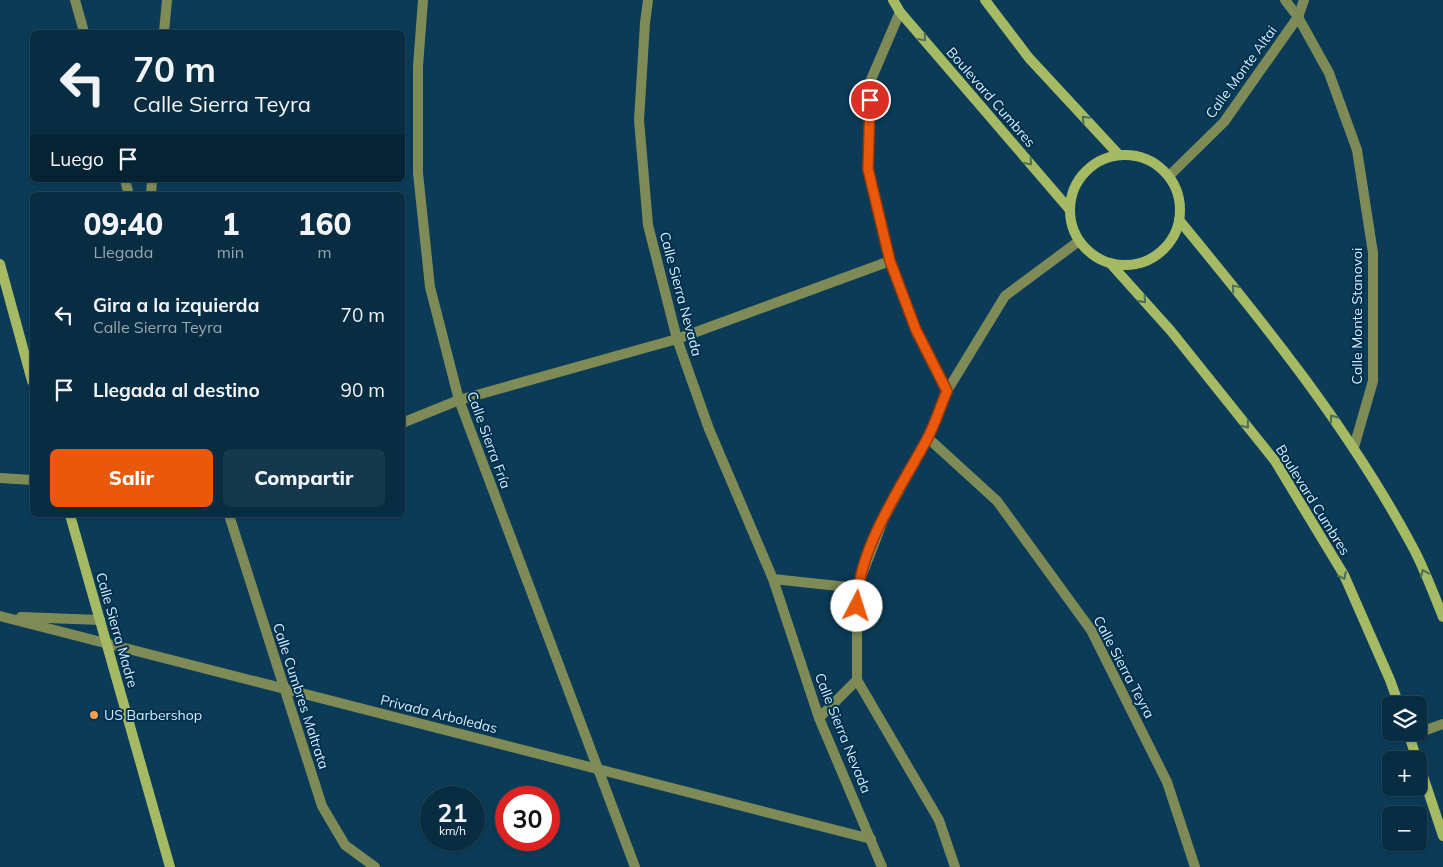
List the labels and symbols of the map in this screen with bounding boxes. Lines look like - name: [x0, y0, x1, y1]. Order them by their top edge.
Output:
- street label: Calle Monte Altai: [1201, 22, 1281, 122]
- one-way arrow: [917, 33, 926, 42]
- street label: Boulevard Cumbres: [943, 43, 1039, 151]
- pin: [849, 79, 891, 121]
- one-way arrow: [1082, 115, 1091, 124]
- one-way arrow: [1023, 156, 1031, 165]
- street label: Calle Sierra Nevada: [656, 230, 706, 358]
- street label: Calle Monte Stanovoi: [1348, 248, 1366, 384]
- one-way arrow: [1233, 285, 1241, 294]
- one-way arrow: [1137, 294, 1146, 303]
- street label: Calle Sierra Fría: [463, 389, 515, 491]
- one-way arrow: [1330, 414, 1339, 424]
- one-way arrow: [1240, 419, 1248, 428]
- street label: Boulevard Cumbres: [1272, 441, 1354, 559]
- one-way arrow: [1419, 569, 1430, 578]
- street label: Calle Sierra Madre: [92, 570, 142, 690]
- one-way arrow: [1337, 571, 1347, 580]
- position arrow: [830, 579, 882, 631]
- street label: Calle Sierra Teyra: [1089, 613, 1159, 721]
- street label: Calle Cumbres Maltrata: [269, 621, 333, 771]
- street label: Calle Sierra Nevada: [811, 670, 875, 796]
- street label: Privada Arboledas: [379, 691, 499, 737]
- place label: US Barbershop: [104, 706, 202, 724]
- marker: US Barbershop: [88, 709, 100, 721]
- speed limit sign: 30: [495, 786, 560, 851]

